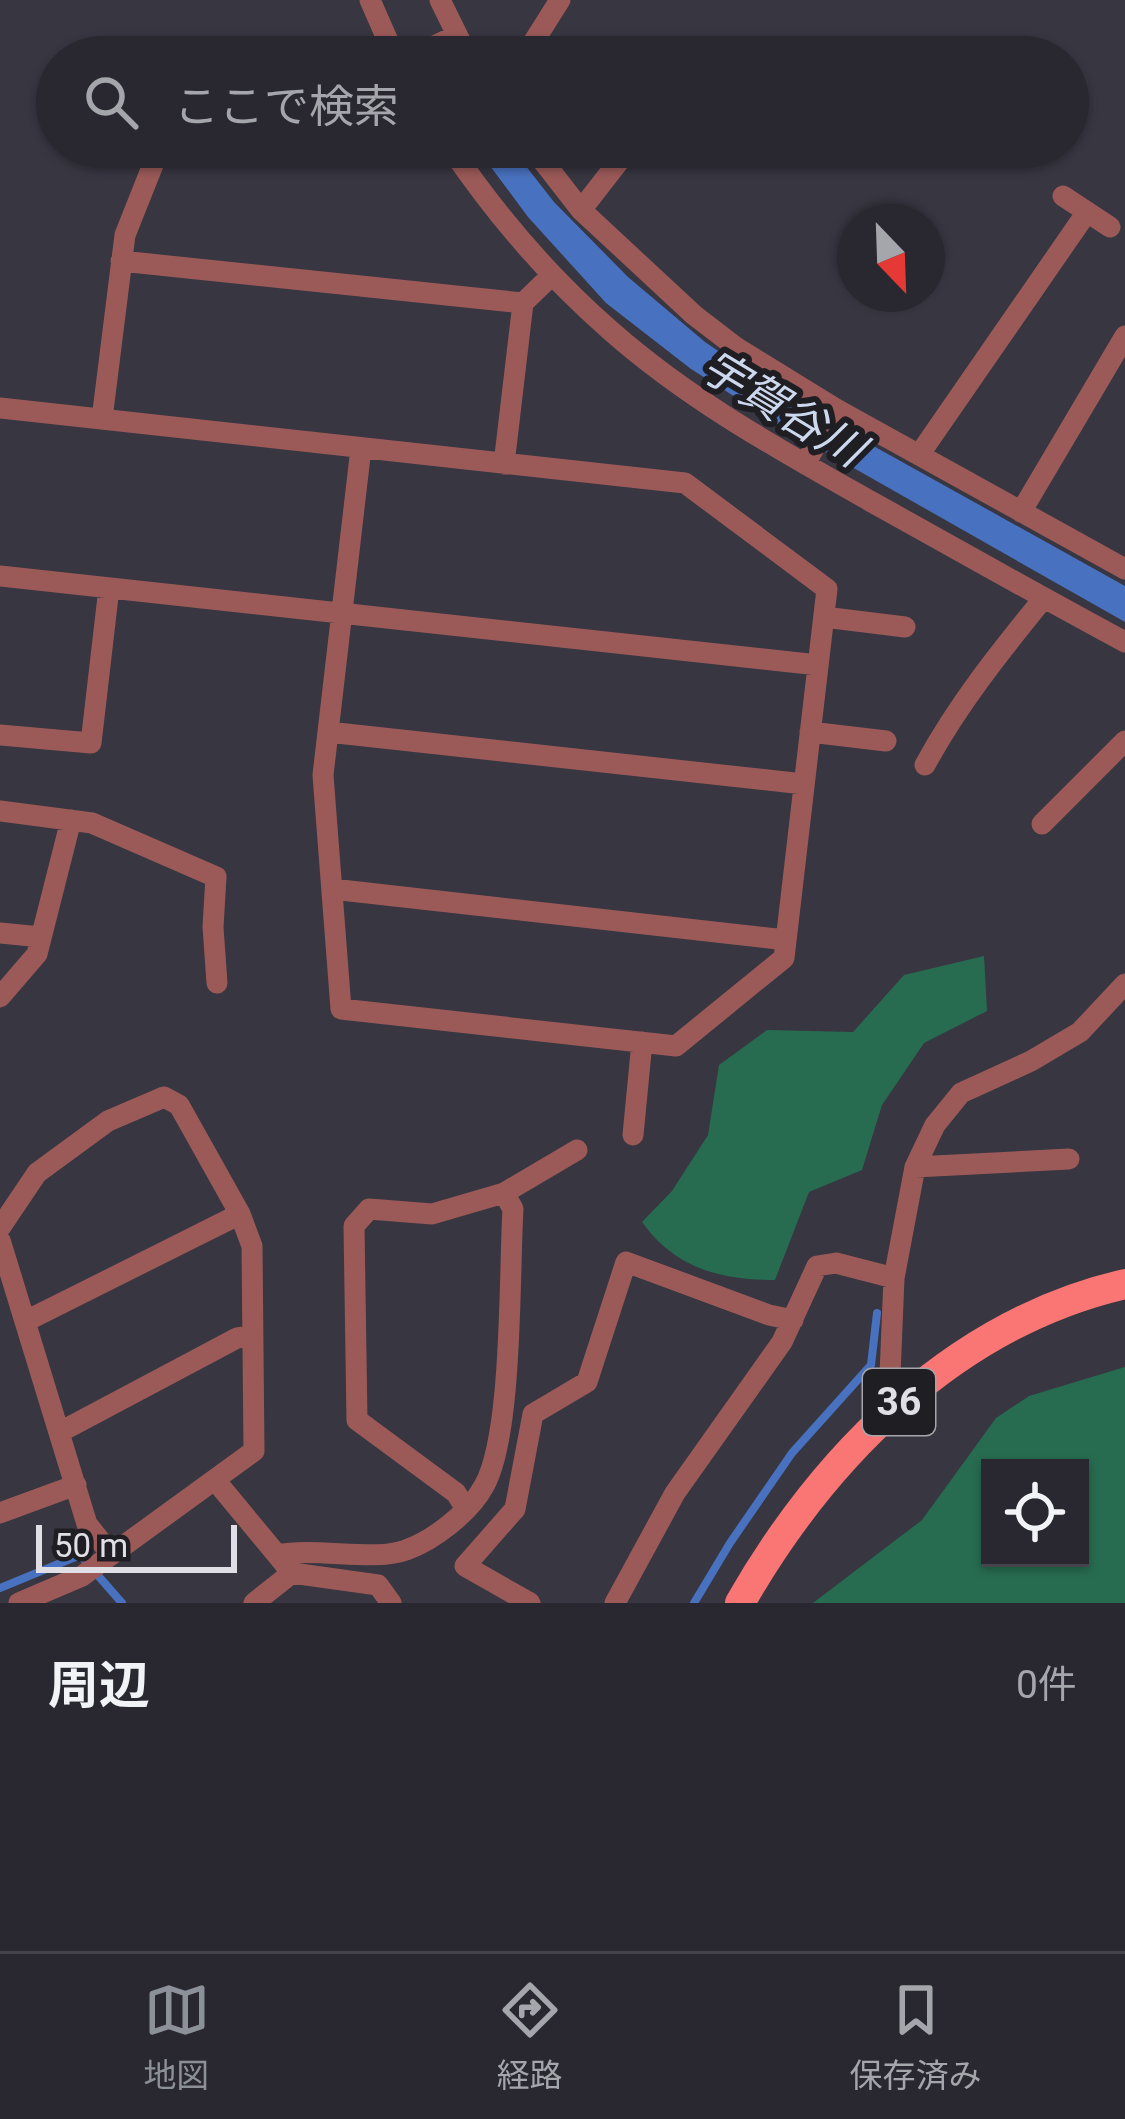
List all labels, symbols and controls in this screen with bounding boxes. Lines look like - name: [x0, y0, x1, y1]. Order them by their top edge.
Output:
- search box: [36, 36, 1089, 168]
- icon: search: [78, 69, 144, 135]
- text: ここで検索: [174, 80, 399, 133]
- north arrow: [837, 204, 945, 312]
- water label: 宇賀谷川: [692, 339, 877, 479]
- road number: 36: [863, 1369, 935, 1435]
- map controls: [981, 1459, 1089, 1567]
- button: locate: [981, 1459, 1089, 1567]
- scale bar: [36, 1519, 237, 1572]
- text: 50 m: [54, 1526, 128, 1565]
- text: 周辺: [48, 1656, 150, 1715]
- text: 0件: [1016, 1662, 1077, 1708]
- tab: 地図: [144, 1977, 210, 2097]
- tab: 経路: [497, 1977, 563, 2097]
- tab: 保存済み: [850, 1977, 982, 2097]

